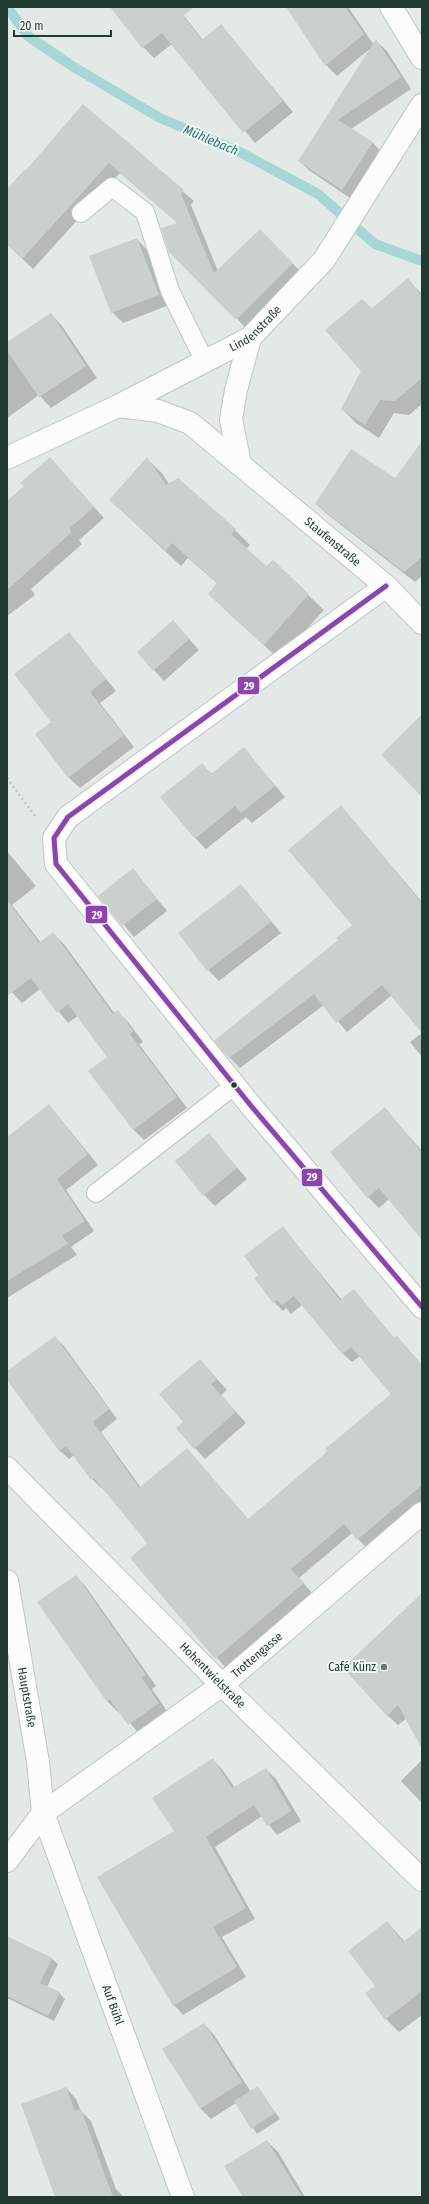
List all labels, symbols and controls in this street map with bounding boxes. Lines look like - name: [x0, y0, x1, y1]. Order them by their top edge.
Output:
- scale bar: [14, 12, 111, 38]
- text: 20 m: [20, 19, 44, 33]
- water label: Mühlebach: [181, 122, 241, 158]
- street label: Lindenstraße: [227, 303, 284, 354]
- street label: Staufenstraße: [302, 514, 364, 569]
- line badge: 29: [237, 676, 260, 695]
- text: 29: [243, 680, 255, 693]
- line badge: 29: [85, 905, 108, 924]
- text: 29: [91, 909, 103, 922]
- unlabelled marker: [229, 1080, 239, 1090]
- line badge: 29: [301, 1168, 323, 1187]
- text: 29: [306, 1171, 318, 1184]
- street label: Trottengasse: [229, 1629, 285, 1681]
- street label: Hohentwielstraße: [177, 1640, 249, 1711]
- place label: Café Künz: [328, 1660, 376, 1674]
- marker: Café Künz: [379, 1662, 389, 1672]
- street label: Hauptstraße: [15, 1666, 39, 1729]
- street label: Auf Bühl: [99, 1983, 127, 2027]

